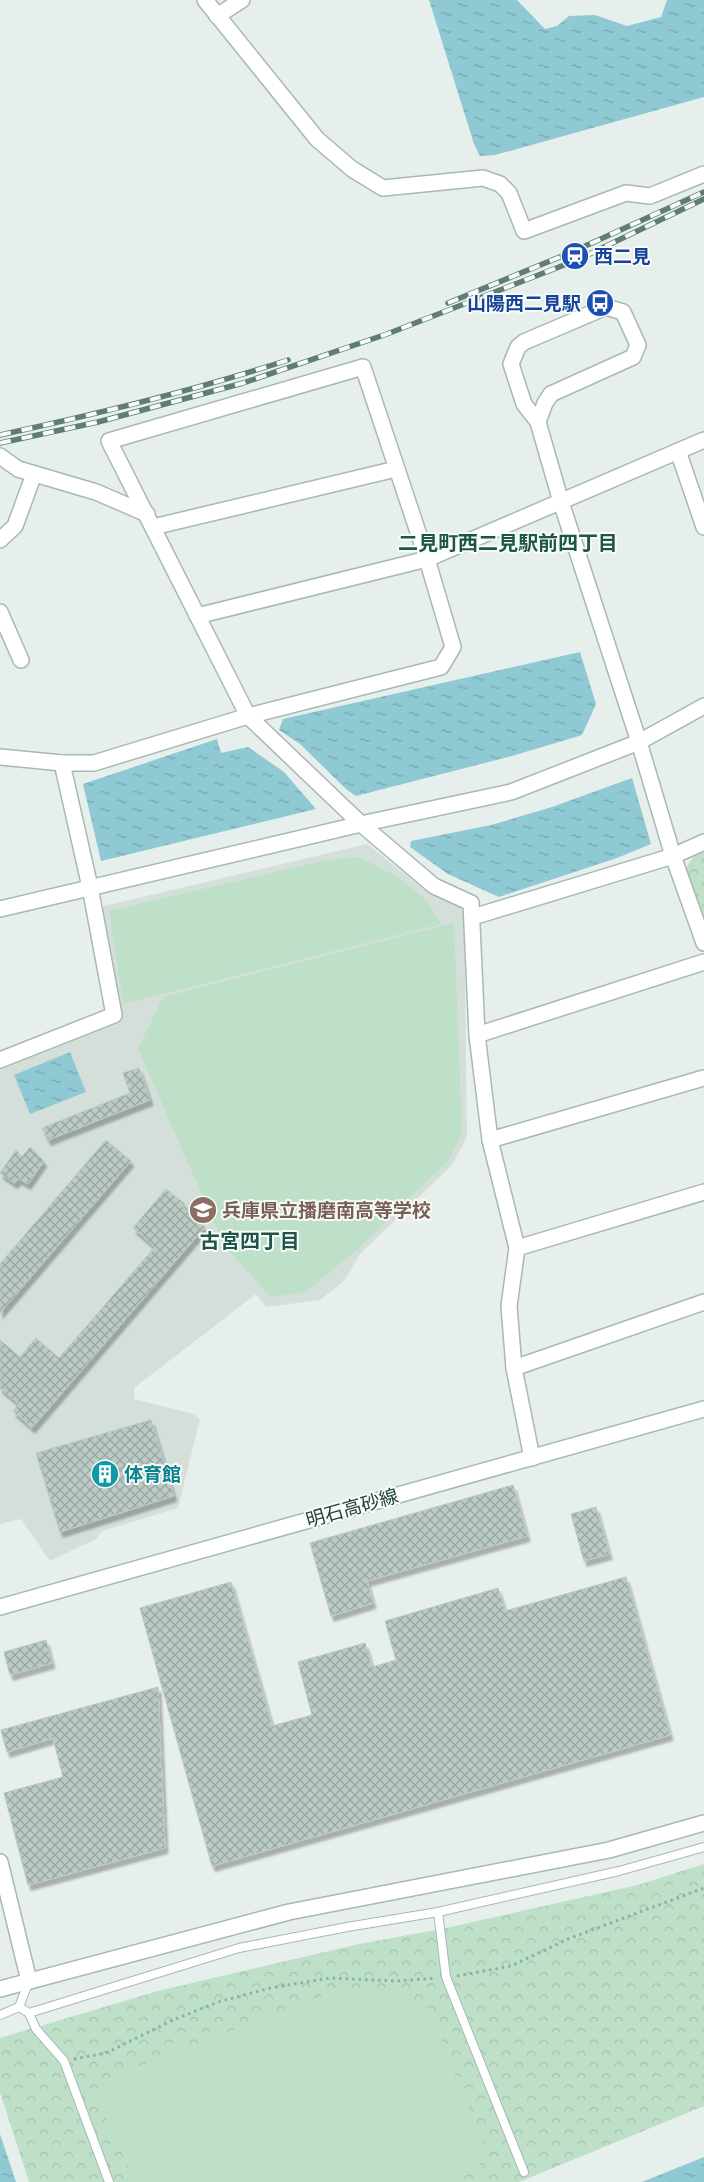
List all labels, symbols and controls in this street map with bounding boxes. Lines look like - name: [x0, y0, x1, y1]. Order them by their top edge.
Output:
- station icon: 西二見: [560, 241, 590, 271]
- place label: 西二見: [594, 243, 651, 270]
- bus stop icon: 山陽西二見駅: [585, 288, 615, 318]
- place label: 山陽西二見駅: [467, 290, 581, 317]
- district label: 二見町西二見駅前四丁目: [398, 529, 618, 558]
- school or university icon: 兵庫県立播磨南高等学校: [188, 1195, 218, 1225]
- place label: 兵庫県立播磨南高等学校: [222, 1197, 431, 1224]
- district label: 古宮四丁目: [200, 1227, 300, 1256]
- building icon: 体育館: [90, 1459, 120, 1489]
- place label: 体育館: [124, 1461, 181, 1488]
- street label: 明石高砂線: [303, 1482, 401, 1534]

